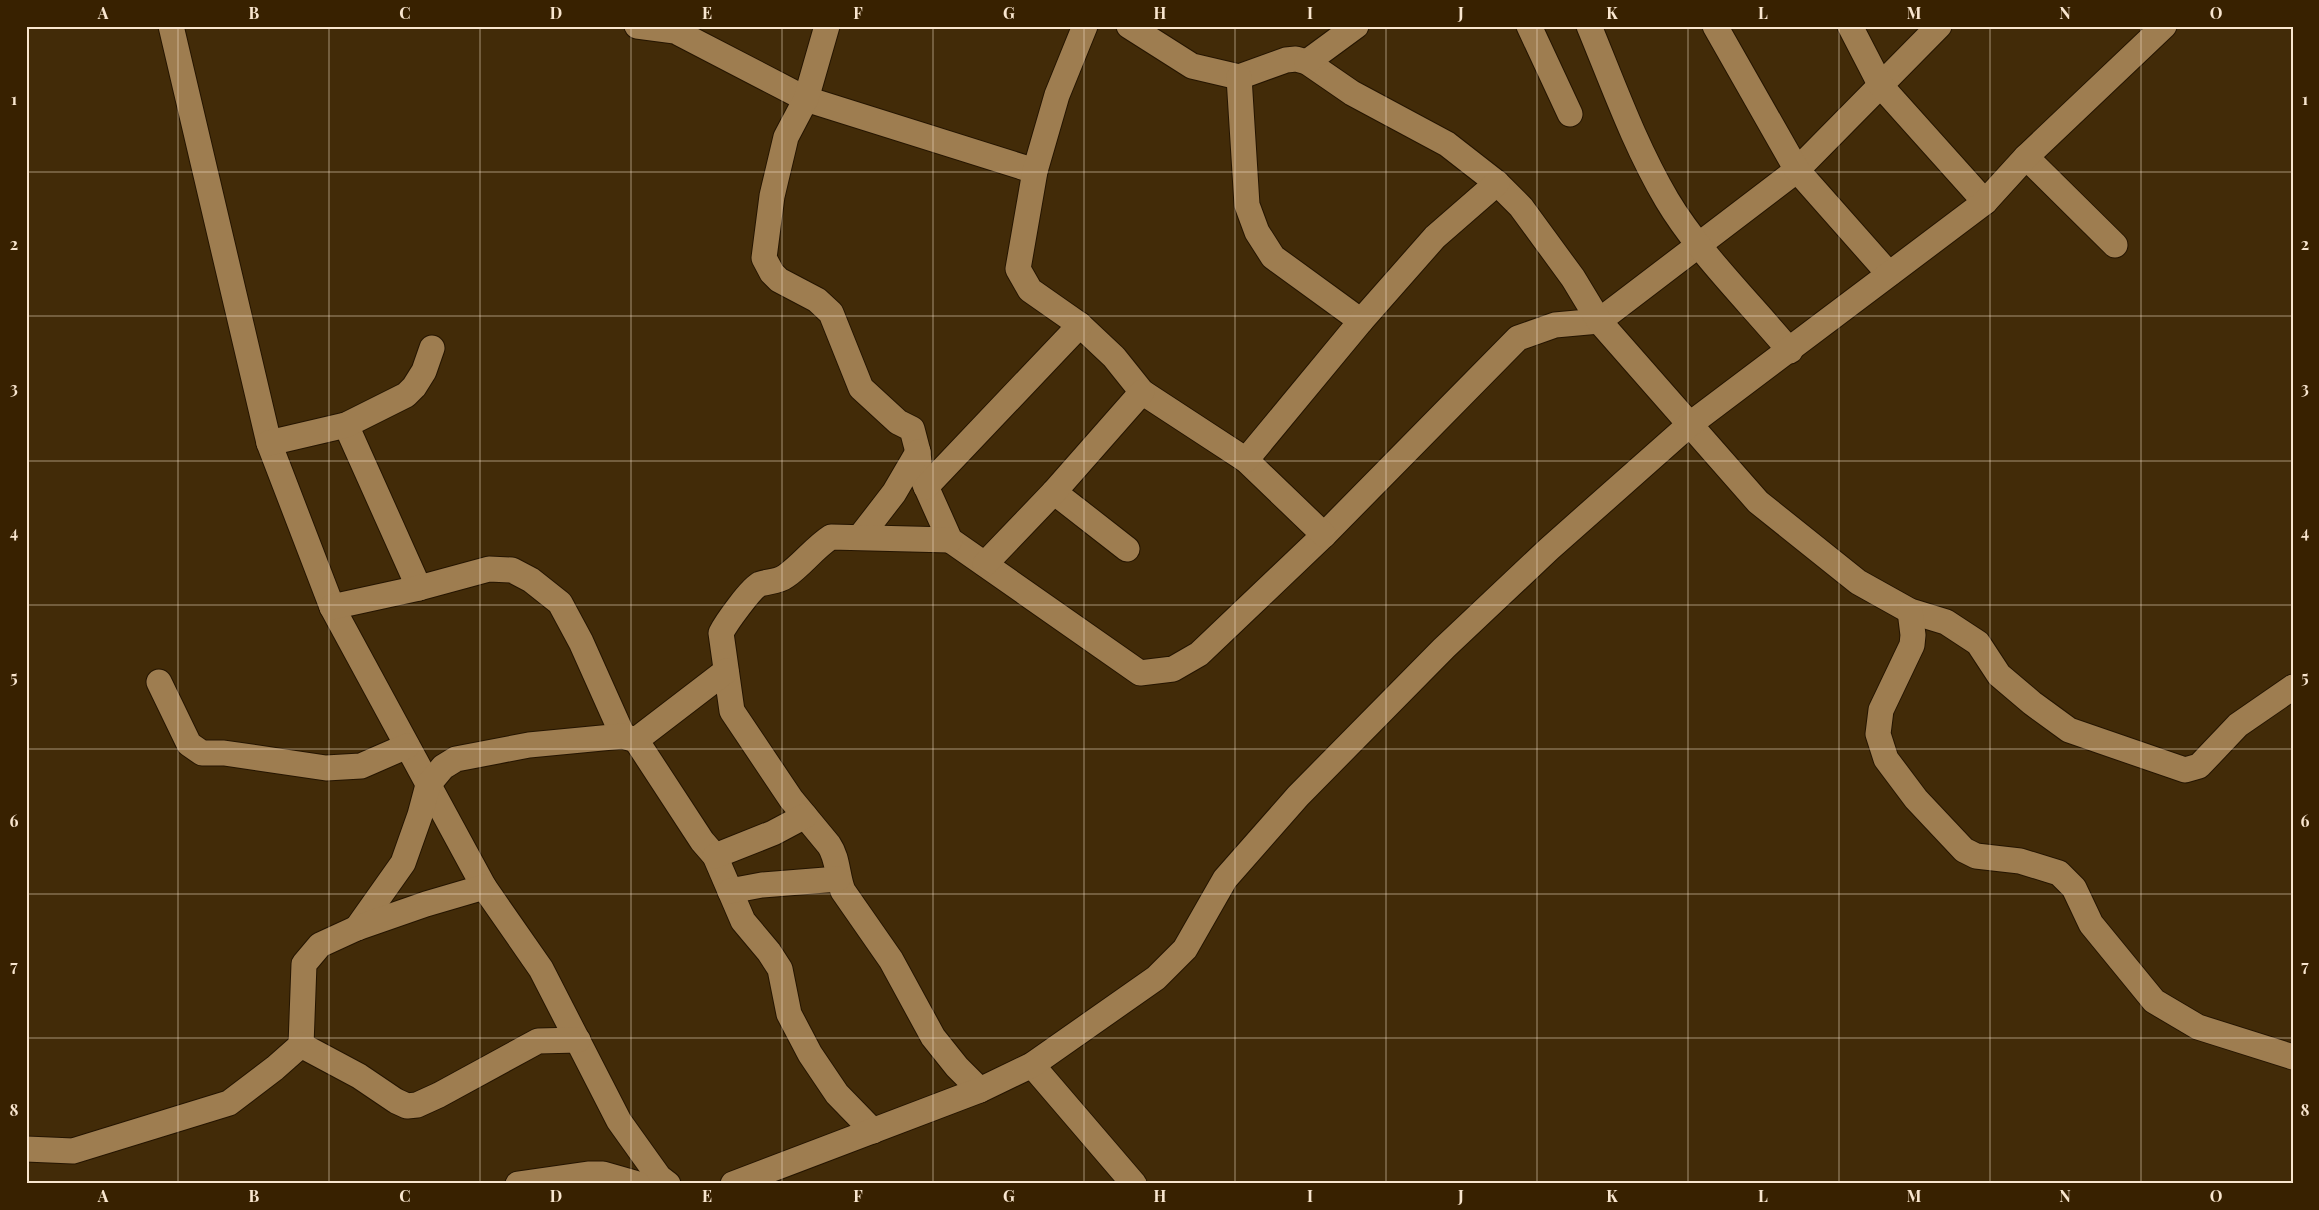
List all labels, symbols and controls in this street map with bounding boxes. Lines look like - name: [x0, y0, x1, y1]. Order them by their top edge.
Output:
- text: A: [97, 2, 109, 23]
- text: B: [249, 2, 260, 23]
- text: C: [399, 2, 411, 23]
- text: D: [550, 2, 562, 23]
- text: E: [702, 2, 712, 23]
- text: F: [853, 2, 863, 23]
- text: G: [1003, 2, 1015, 23]
- text: H: [1154, 2, 1167, 23]
- text: I: [1307, 2, 1313, 23]
- text: J: [1457, 2, 1464, 23]
- text: K: [1606, 2, 1618, 23]
- text: L: [1758, 2, 1768, 23]
- text: M: [1907, 2, 1922, 23]
- text: N: [2059, 2, 2071, 23]
- text: O: [2210, 2, 2222, 23]
- text: 1: [11, 88, 17, 109]
- text: 1: [2302, 88, 2308, 109]
- text: 2: [10, 233, 18, 254]
- text: 2: [2301, 233, 2309, 254]
- text: 3: [10, 377, 18, 398]
- text: 3: [2301, 377, 2309, 398]
- text: 4: [10, 521, 18, 542]
- text: 4: [2301, 521, 2309, 542]
- text: 5: [10, 666, 18, 687]
- text: 5: [2301, 666, 2309, 687]
- text: 6: [10, 810, 19, 831]
- text: 6: [2301, 810, 2310, 831]
- text: 7: [10, 955, 18, 976]
- text: 7: [2301, 955, 2309, 976]
- text: 8: [10, 1099, 19, 1120]
- text: 8: [2301, 1099, 2310, 1120]
- text: A: [97, 1185, 109, 1206]
- text: B: [249, 1185, 260, 1206]
- text: C: [399, 1185, 411, 1206]
- text: D: [550, 1185, 562, 1206]
- text: E: [702, 1185, 712, 1206]
- text: F: [853, 1185, 863, 1206]
- text: G: [1003, 1185, 1015, 1206]
- text: H: [1154, 1185, 1167, 1206]
- text: I: [1307, 1185, 1313, 1206]
- text: J: [1457, 1185, 1464, 1206]
- text: K: [1606, 1185, 1618, 1206]
- text: L: [1758, 1185, 1768, 1206]
- text: M: [1907, 1185, 1922, 1206]
- text: N: [2059, 1185, 2071, 1206]
- text: O: [2210, 1185, 2222, 1206]

